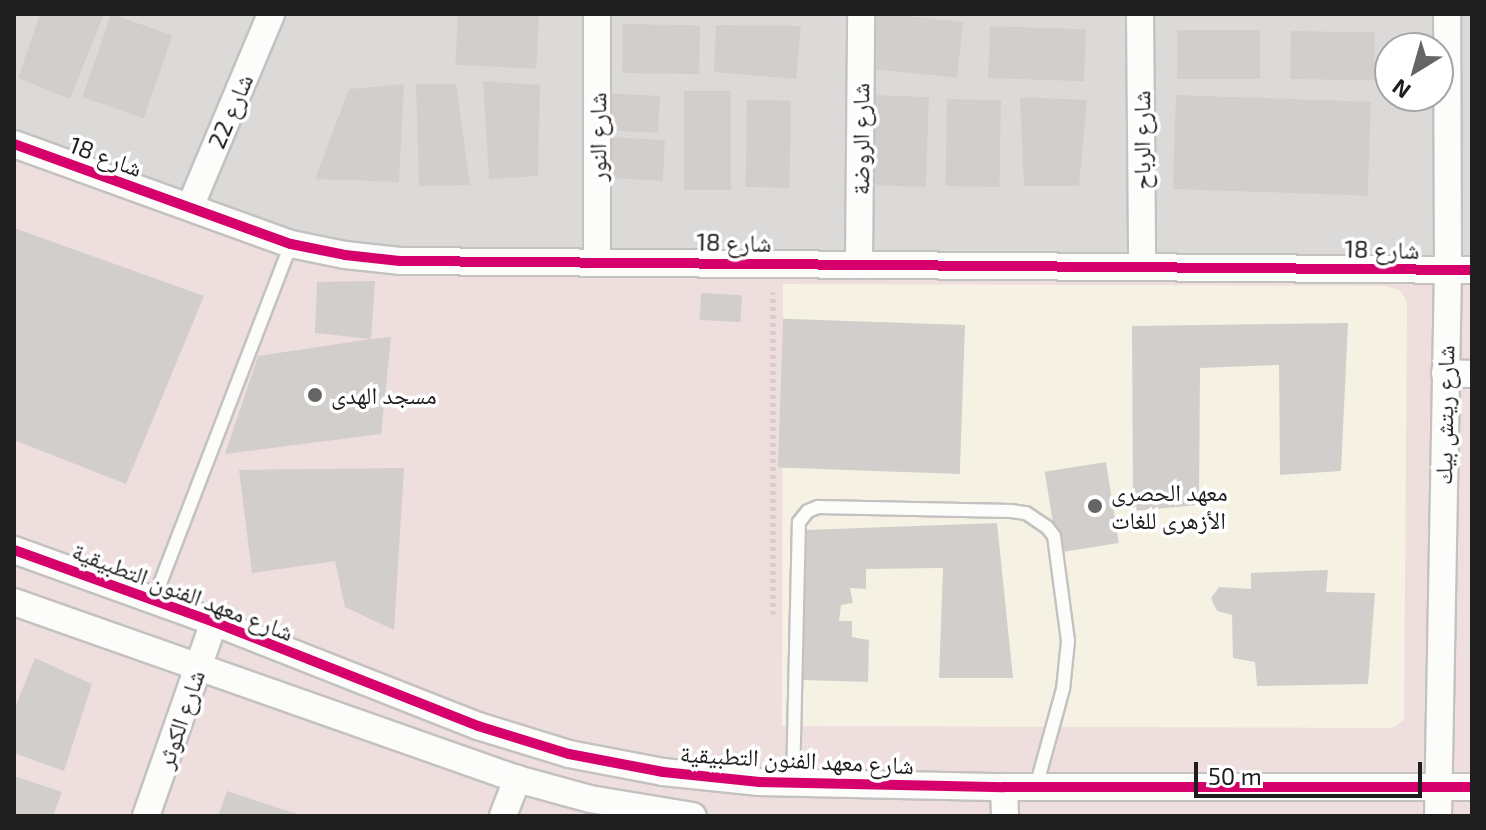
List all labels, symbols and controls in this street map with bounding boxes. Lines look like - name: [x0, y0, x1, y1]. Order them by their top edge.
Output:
- north arrow: [1374, 32, 1454, 112]
- street label: شارع 22: [202, 69, 258, 153]
- text: N: [1387, 74, 1415, 105]
- street label: شارع الروضة: [846, 83, 874, 195]
- street label: شارع الرباح: [1127, 90, 1155, 190]
- street label: شارع النور: [583, 92, 611, 182]
- street label: شارع 18: [66, 130, 146, 182]
- street label: شارع 18: [696, 227, 772, 257]
- street label: شارع 18: [1344, 234, 1420, 264]
- street label: شارع ريتش بيك: [1428, 345, 1460, 485]
- place label: مسجد الهدى: [331, 381, 437, 409]
- marker: مسجد الهدى: [306, 386, 324, 404]
- place label: معهد الحصرى الأزهرى للغات: [1111, 478, 1228, 534]
- marker: معهد الحصرى الأزهرى للغات: [1086, 497, 1104, 515]
- street label: شارع معهد الفنون التطبيقية: [68, 536, 298, 646]
- street label: شارع الكوثر: [150, 666, 210, 772]
- street label: شارع معهد الفنون التطبيقية: [679, 738, 915, 780]
- scale bar: [1198, 746, 1426, 796]
- text: 50 m: [1208, 761, 1262, 790]

